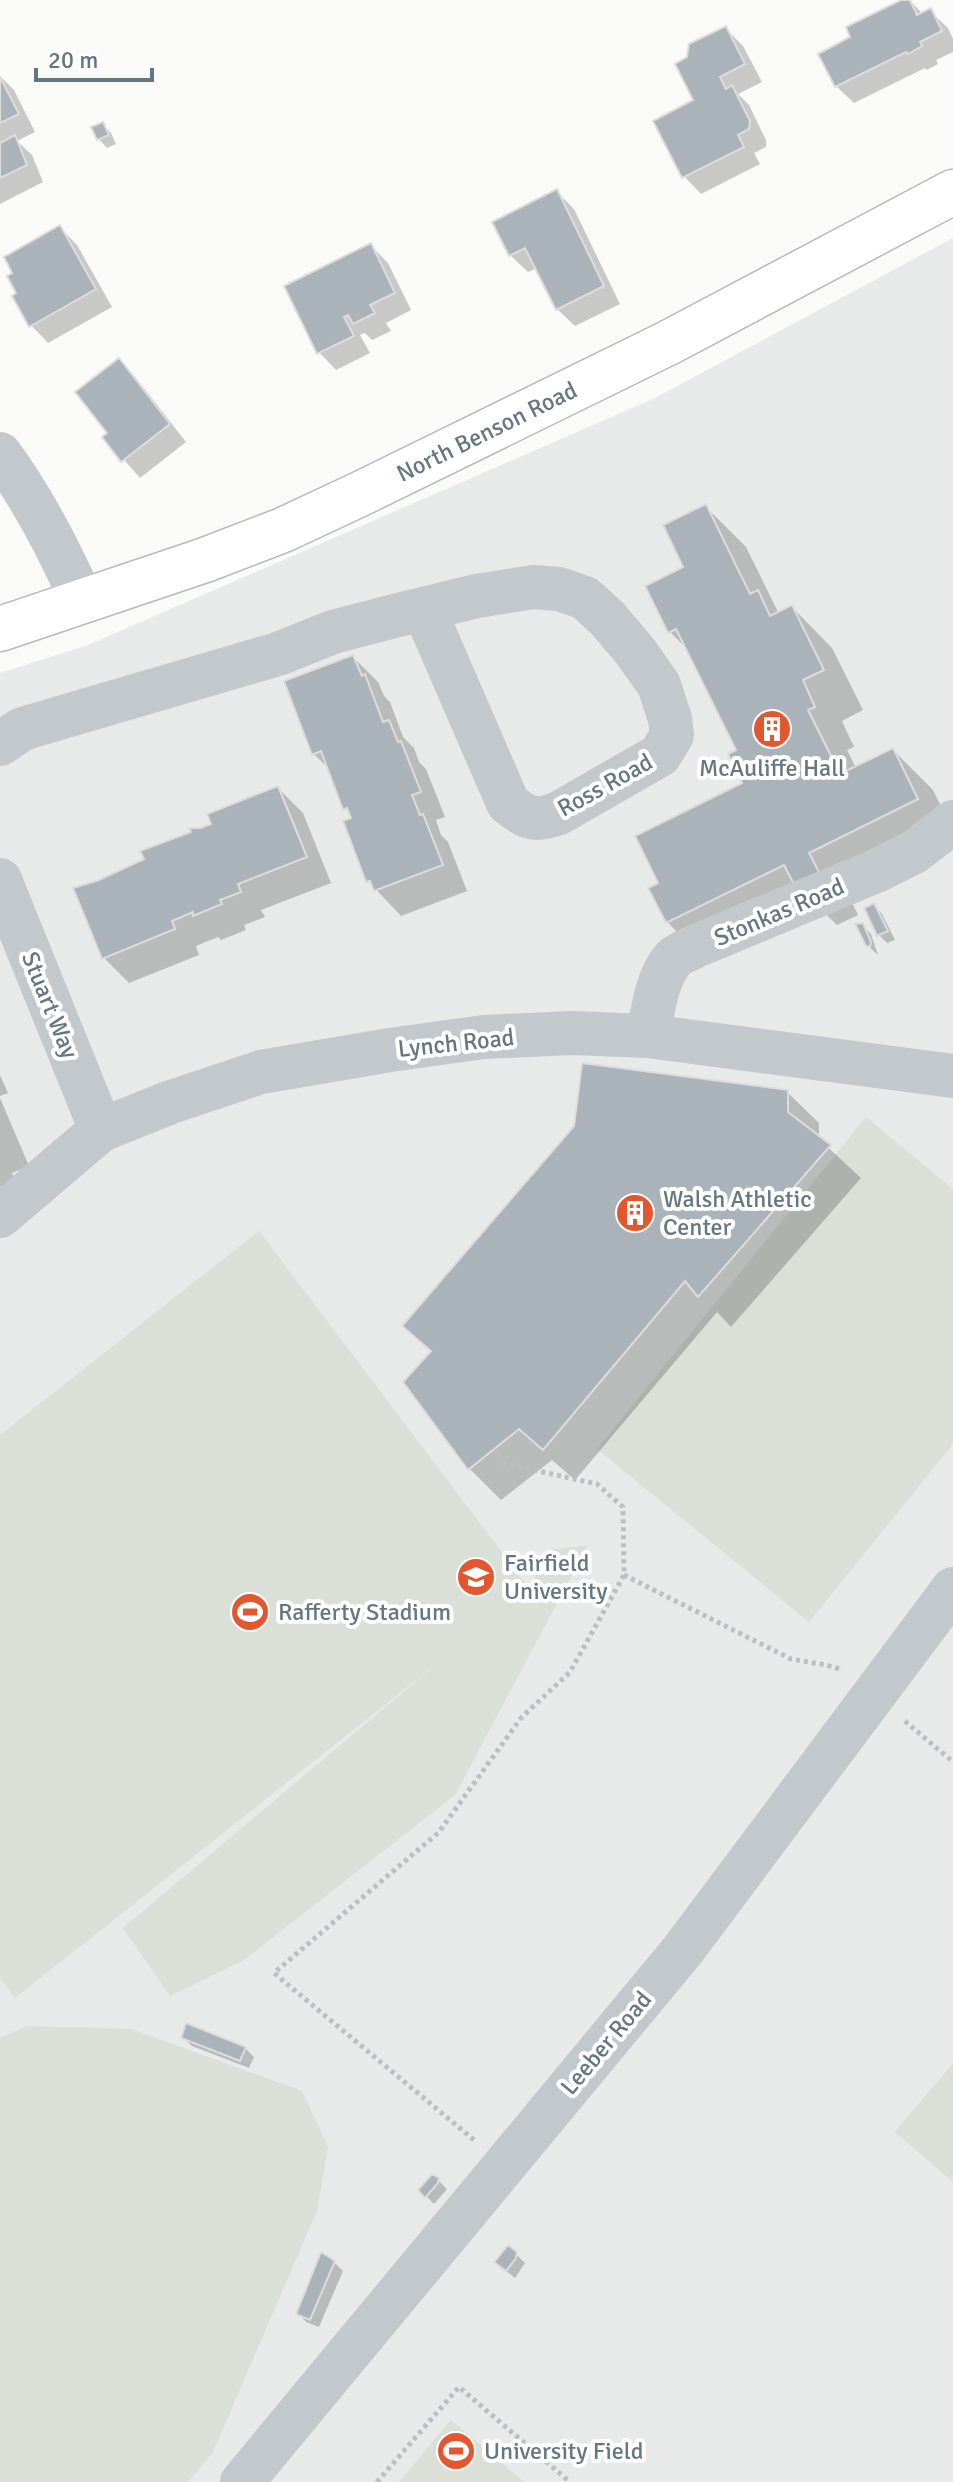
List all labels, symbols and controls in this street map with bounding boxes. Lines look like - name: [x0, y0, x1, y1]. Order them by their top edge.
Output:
- scale bar: [36, 32, 152, 82]
- text: 20 m: [48, 45, 98, 75]
- street label: North Benson Road: [392, 375, 582, 489]
- building icon: McAuliffe Hall: [751, 708, 793, 750]
- street label: Ross Road: [552, 747, 658, 823]
- place label: McAuliffe Hall: [699, 753, 845, 783]
- street label: Stonkas Road: [709, 871, 849, 953]
- street label: Stuart Way: [15, 947, 85, 1063]
- street label: Lynch Road: [396, 1022, 516, 1064]
- place label: Walsh Athletic Center: [663, 1184, 812, 1242]
- building icon: Walsh Athletic Center: [614, 1192, 656, 1234]
- place label: Fairfield University: [504, 1548, 608, 1606]
- school or university icon: Fairfield University: [455, 1556, 497, 1598]
- sports icon: Rafferty Stadium: [229, 1591, 271, 1633]
- place label: Rafferty Stadium: [278, 1597, 451, 1627]
- street label: Leeber Road: [554, 1985, 658, 2101]
- sports icon: University Field: [435, 2430, 477, 2472]
- place label: University Field: [484, 2436, 643, 2466]

